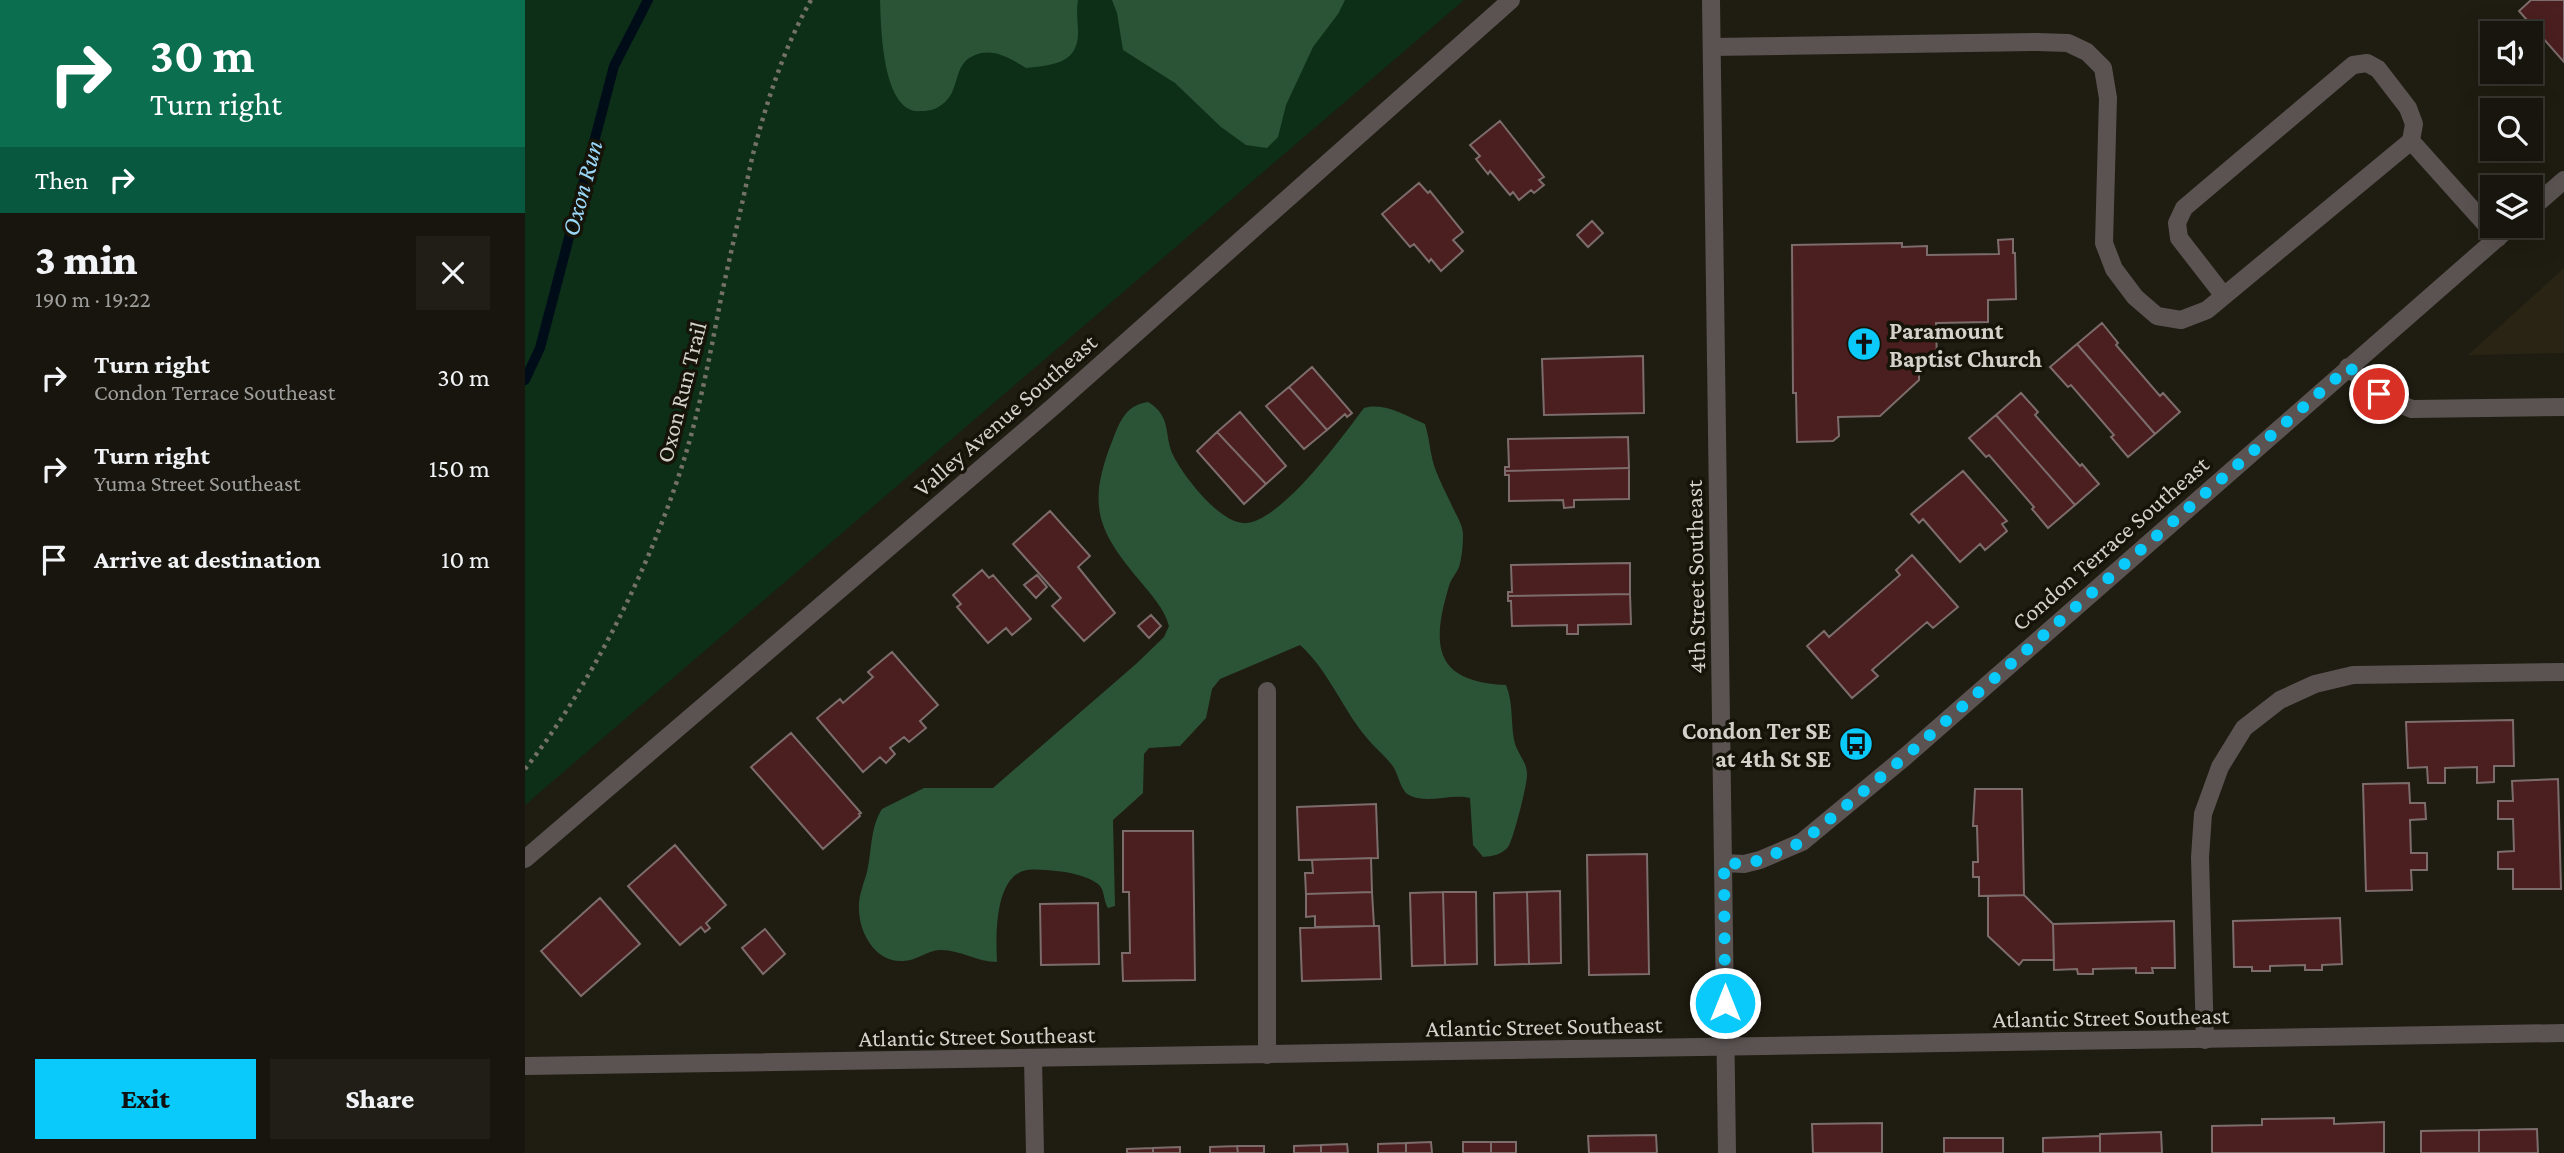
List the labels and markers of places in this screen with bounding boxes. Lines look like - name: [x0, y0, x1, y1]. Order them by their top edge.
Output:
- place label: Paramount Baptist Church: [1889, 317, 2042, 372]
- church icon: Paramount Baptist Church: [1845, 325, 1883, 363]
- pin: [2349, 364, 2409, 424]
- place label: Condon Ter SE at 4th St SE: [1682, 717, 1831, 772]
- bus stop icon: Condon Ter SE at 4th St SE: [1837, 725, 1875, 763]

